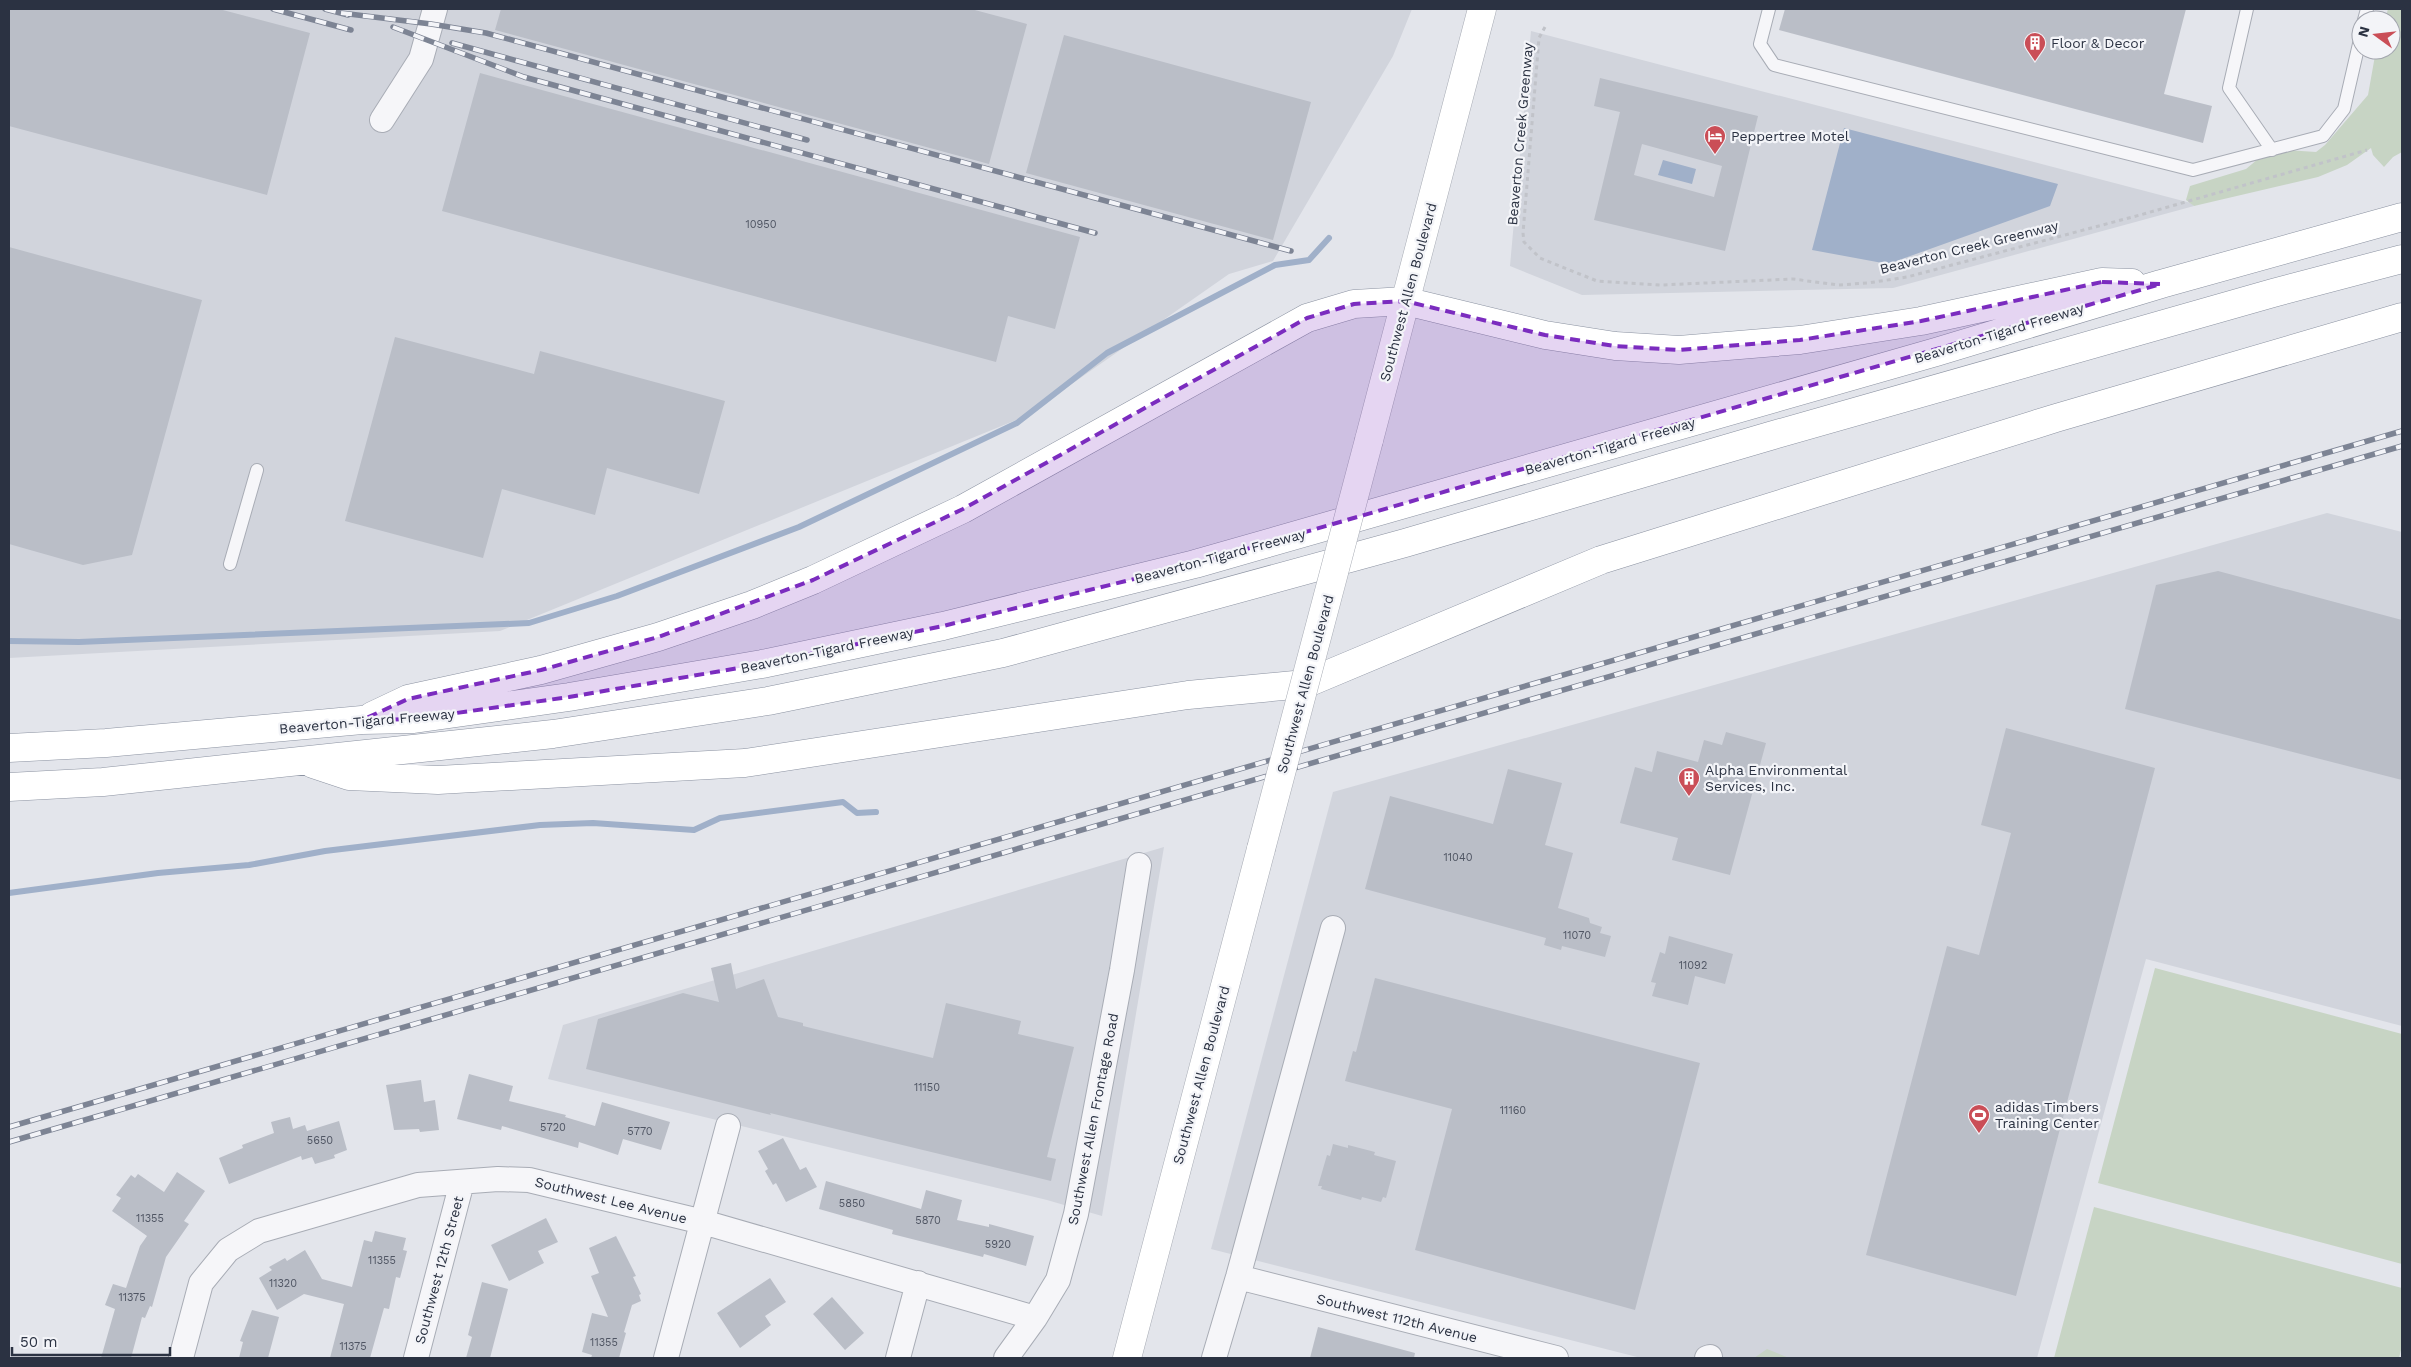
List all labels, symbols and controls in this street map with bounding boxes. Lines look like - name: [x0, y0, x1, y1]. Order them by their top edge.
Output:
- north arrow: [2351, 10, 2401, 60]
- text: N: [2354, 25, 2373, 39]
- building icon: Floor & Decor: [2023, 31, 2047, 62]
- place label: Floor & Decor: [2051, 35, 2145, 51]
- street label: Beaverton Creek Greenway: [1504, 41, 1536, 226]
- hotel icon: Peppertree Motel: [1703, 124, 1727, 155]
- place label: Peppertree Motel: [1731, 128, 1850, 144]
- street label: Southwest Allen Boulevard: [1376, 201, 1440, 383]
- street label: Beaverton Creek Greenway: [1878, 217, 2061, 277]
- house number: 10950: [745, 218, 777, 231]
- street label: Beaverton-Tigard Freeway: [1912, 299, 2086, 366]
- street label: Beaverton-Tigard Freeway: [1523, 414, 1698, 478]
- street label: Beaverton-Tigard Freeway: [1133, 525, 1308, 587]
- street label: Southwest Allen Boulevard: [1273, 593, 1337, 775]
- street label: Beaverton-Tigard Freeway: [739, 624, 916, 676]
- street label: Beaverton-Tigard Freeway: [278, 705, 456, 737]
- place label: Alpha Environmental Services, Inc.: [1705, 762, 1848, 794]
- building icon: Alpha Environmental Services, Inc.: [1677, 766, 1701, 797]
- house number: 11040: [1444, 851, 1473, 864]
- house number: 11070: [1563, 929, 1591, 942]
- house number: 11092: [1679, 959, 1707, 972]
- street label: Southwest Allen Boulevard: [1169, 984, 1233, 1166]
- street label: Southwest Allen Frontage Road: [1065, 1012, 1121, 1226]
- house number: 11150: [914, 1081, 940, 1094]
- place label: adidas Timbers Training Center: [1995, 1099, 2099, 1131]
- sports icon: adidas Timbers Training Center: [1967, 1103, 1991, 1134]
- house number: 11160: [1500, 1104, 1526, 1117]
- house number: 5720: [540, 1121, 566, 1134]
- house number: 5770: [627, 1125, 653, 1138]
- house number: 5650: [307, 1134, 333, 1147]
- street label: Southwest Lee Avenue: [533, 1173, 689, 1227]
- street label: Southwest 12th Street: [411, 1194, 467, 1346]
- house number: 5850: [839, 1197, 865, 1210]
- house number: 11355: [136, 1212, 164, 1225]
- house number: 5870: [915, 1214, 941, 1227]
- house number: 5920: [985, 1238, 1011, 1251]
- house number: 11355: [368, 1254, 396, 1267]
- house number: 11320: [269, 1277, 297, 1290]
- street label: Southwest 112th Avenue: [1315, 1290, 1479, 1346]
- house number: 11375: [118, 1291, 146, 1304]
- scale bar: [12, 1324, 170, 1356]
- text: 50 m: [20, 1333, 57, 1351]
- house number: 11355: [590, 1336, 618, 1349]
- house number: 11375: [339, 1340, 367, 1353]

